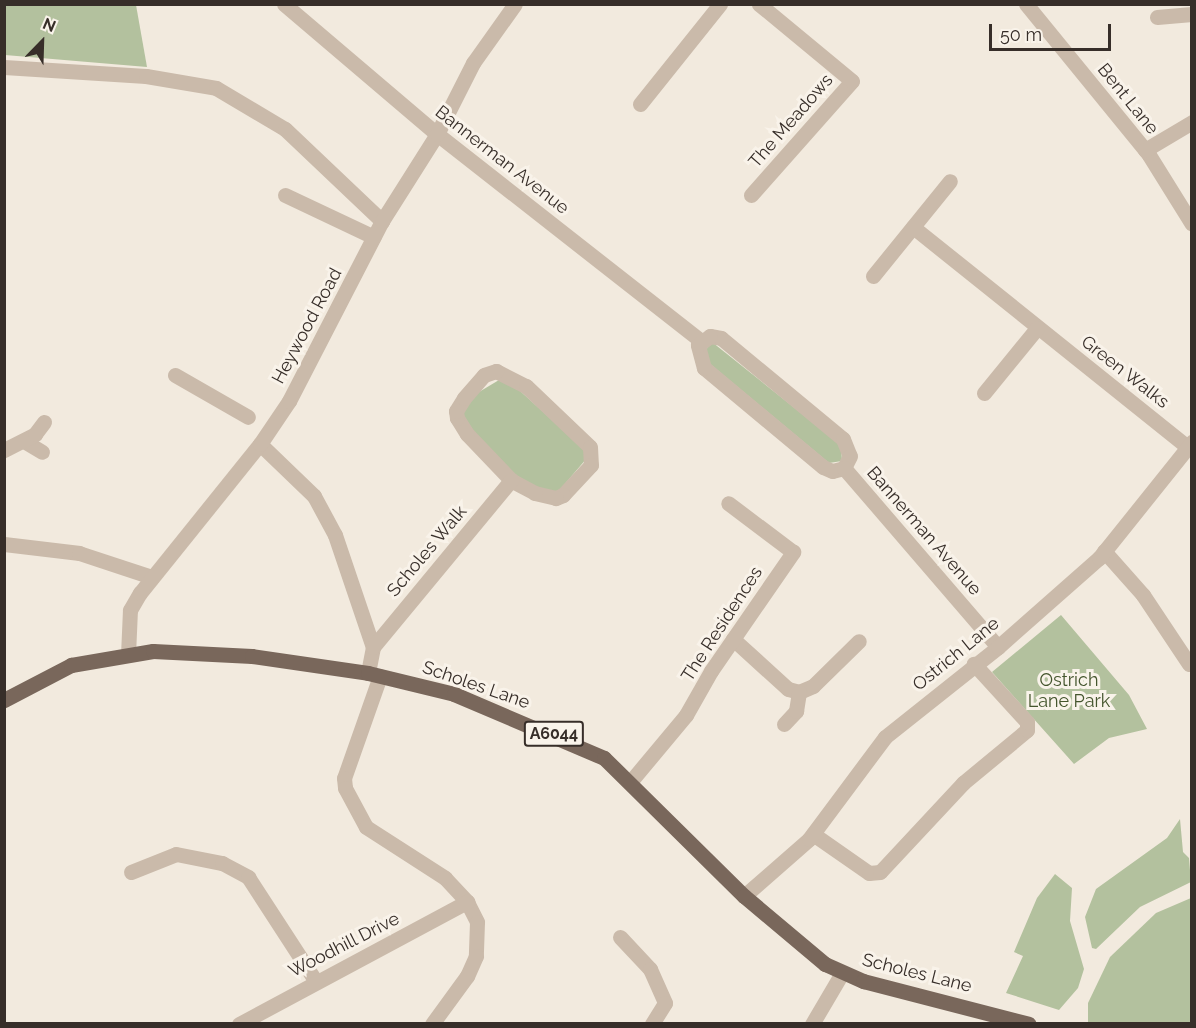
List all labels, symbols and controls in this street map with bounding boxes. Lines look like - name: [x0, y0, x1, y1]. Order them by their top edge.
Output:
- north arrow: [12, 12, 72, 72]
- scale bar: [992, 12, 1114, 50]
- text: N: [40, 14, 59, 36]
- text: 50 m: [1000, 24, 1042, 45]
- street label: Bent Lane: [1093, 59, 1163, 139]
- street label: The Meadows: [744, 70, 838, 172]
- street label: Bannerman Avenue: [431, 101, 573, 219]
- street label: Heywood Road: [267, 264, 347, 388]
- street label: Green Walks: [1077, 331, 1173, 413]
- street label: Bannerman Avenue: [862, 462, 986, 600]
- street label: Scholes Walk: [382, 501, 472, 601]
- street label: The Residences: [677, 563, 767, 685]
- street label: Ostrich Lane: [908, 613, 1004, 695]
- street label: Scholes Lane: [419, 657, 533, 713]
- park label: Ostrich Lane Park: [1028, 670, 1110, 712]
- road number: A6044: [522, 721, 586, 747]
- street label: Woodhill Drive: [285, 908, 403, 982]
- street label: Scholes Lane: [860, 949, 974, 997]

